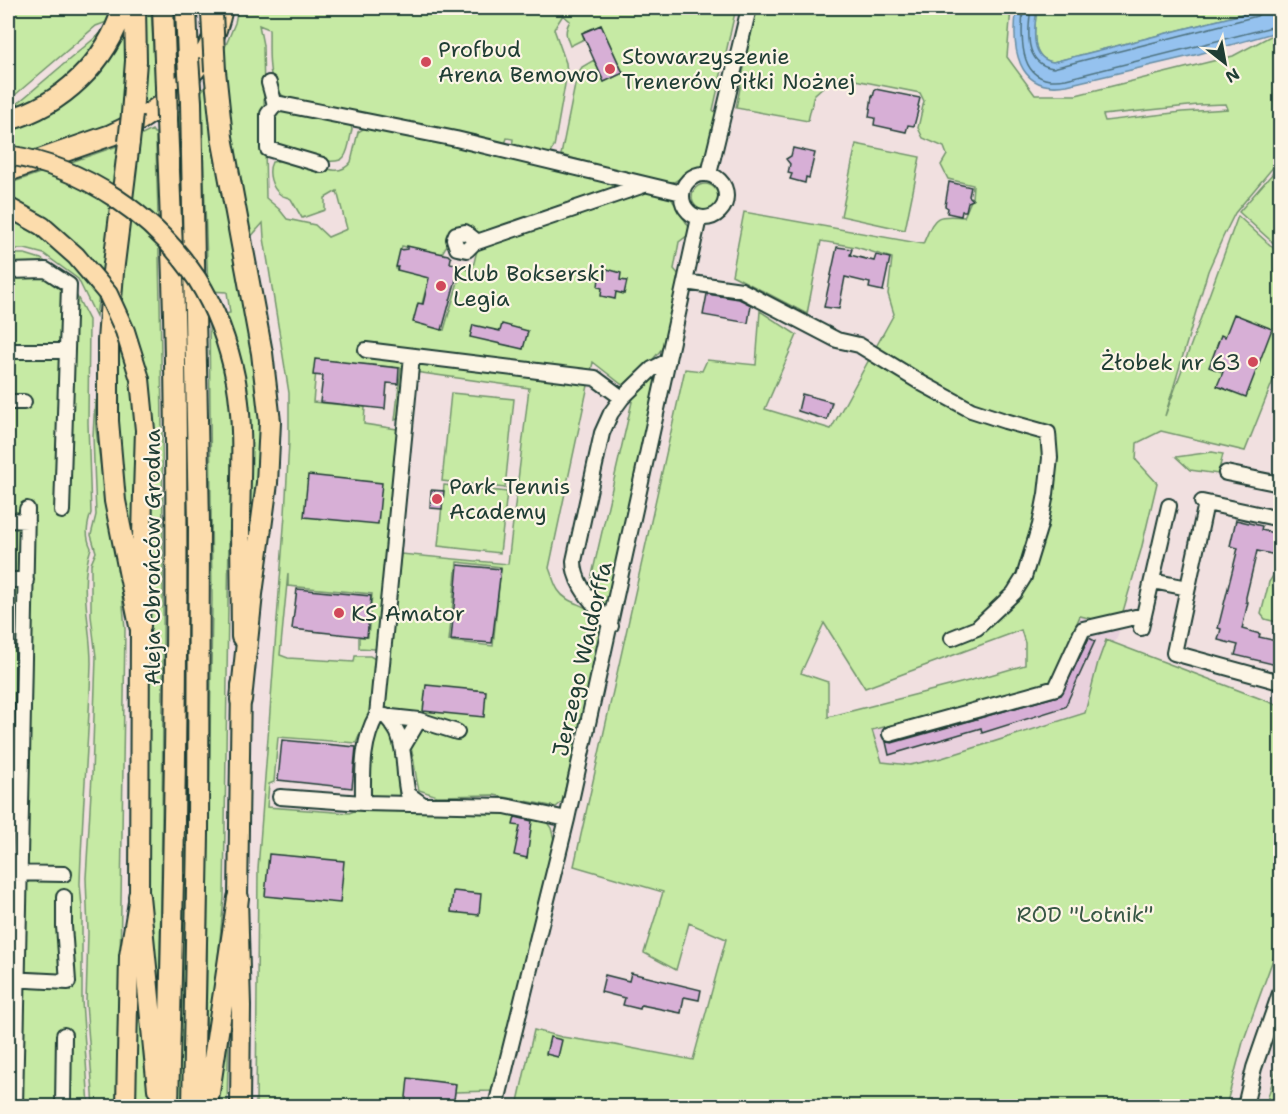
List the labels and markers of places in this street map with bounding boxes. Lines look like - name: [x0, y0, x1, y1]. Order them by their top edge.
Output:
- place label: Profbud Arena Bemowo: [438, 35, 599, 89]
- place label: Stowarzyszenie Trenerów Piłki Nożnej: [622, 42, 855, 96]
- marker: Profbud Arena Bemowo: [419, 55, 433, 69]
- marker: Stowarzyszenie Trenerów Piłki Nożnej: [603, 62, 617, 76]
- place label: Klub Bokserski Legia: [453, 259, 605, 313]
- marker: Klub Bokserski Legia: [434, 279, 448, 293]
- place label: Żłobek nr 63: [1101, 348, 1241, 377]
- marker: Żłobek nr 63: [1246, 355, 1260, 369]
- place label: Park Tennis Academy: [449, 472, 570, 526]
- marker: Park Tennis Academy: [430, 492, 444, 506]
- place label: KS Amator: [351, 599, 465, 628]
- marker: KS Amator: [332, 606, 346, 620]

